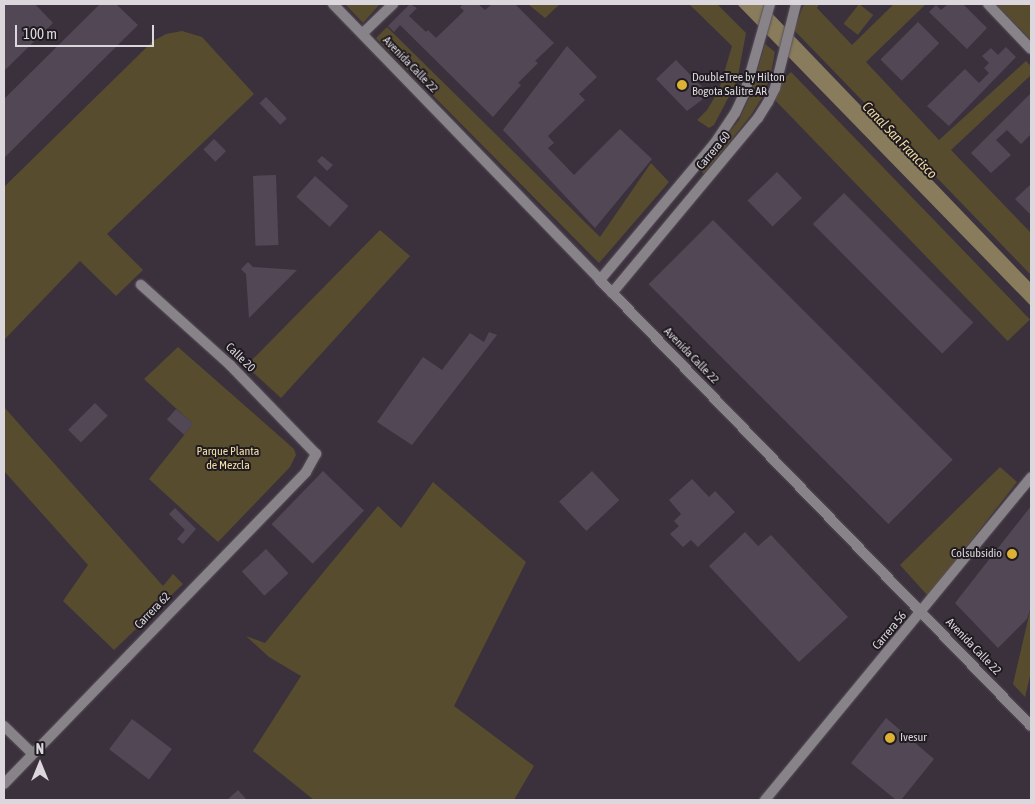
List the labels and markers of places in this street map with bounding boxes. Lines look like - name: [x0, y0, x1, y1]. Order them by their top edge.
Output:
- place label: DoubleTree by Hilton Bogota Salitre AR: [692, 71, 785, 99]
- marker: DoubleTree by Hilton Bogota Salitre AR: [676, 79, 688, 91]
- place label: Colsubsidio: [951, 547, 1002, 561]
- marker: Colsubsidio: [1006, 548, 1018, 560]
- place label: Ivesur: [900, 731, 927, 745]
- marker: Ivesur: [884, 732, 896, 744]

